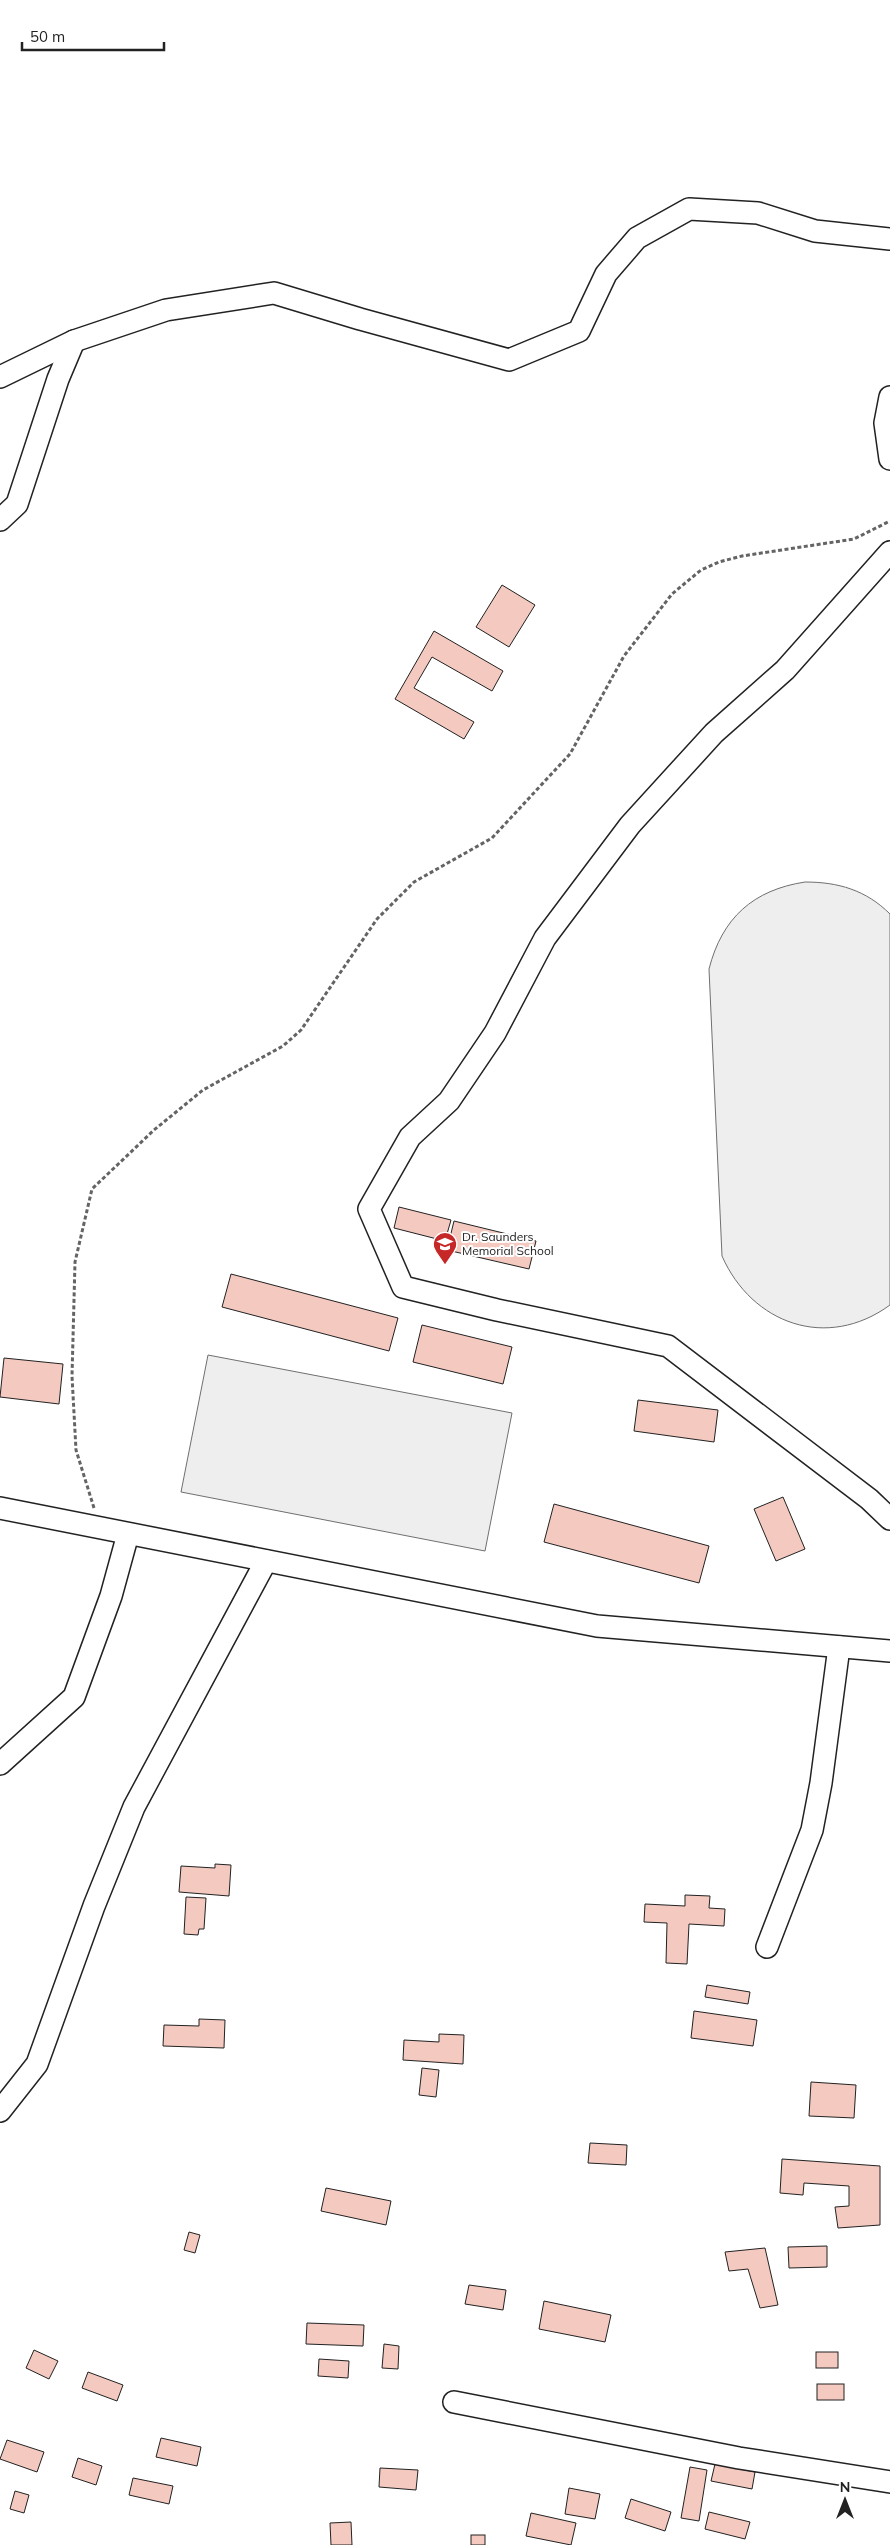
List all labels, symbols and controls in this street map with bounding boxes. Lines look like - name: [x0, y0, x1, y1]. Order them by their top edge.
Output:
- scale bar: [22, 20, 165, 52]
- text: 50 m: [30, 27, 65, 46]
- place label: Dr. Saunders Memorial School: [462, 1229, 554, 1258]
- school or university icon: Dr. Saunders Memorial School: [432, 1231, 458, 1265]
- north arrow: [820, 2475, 870, 2525]
- text: N: [840, 2478, 850, 2496]

